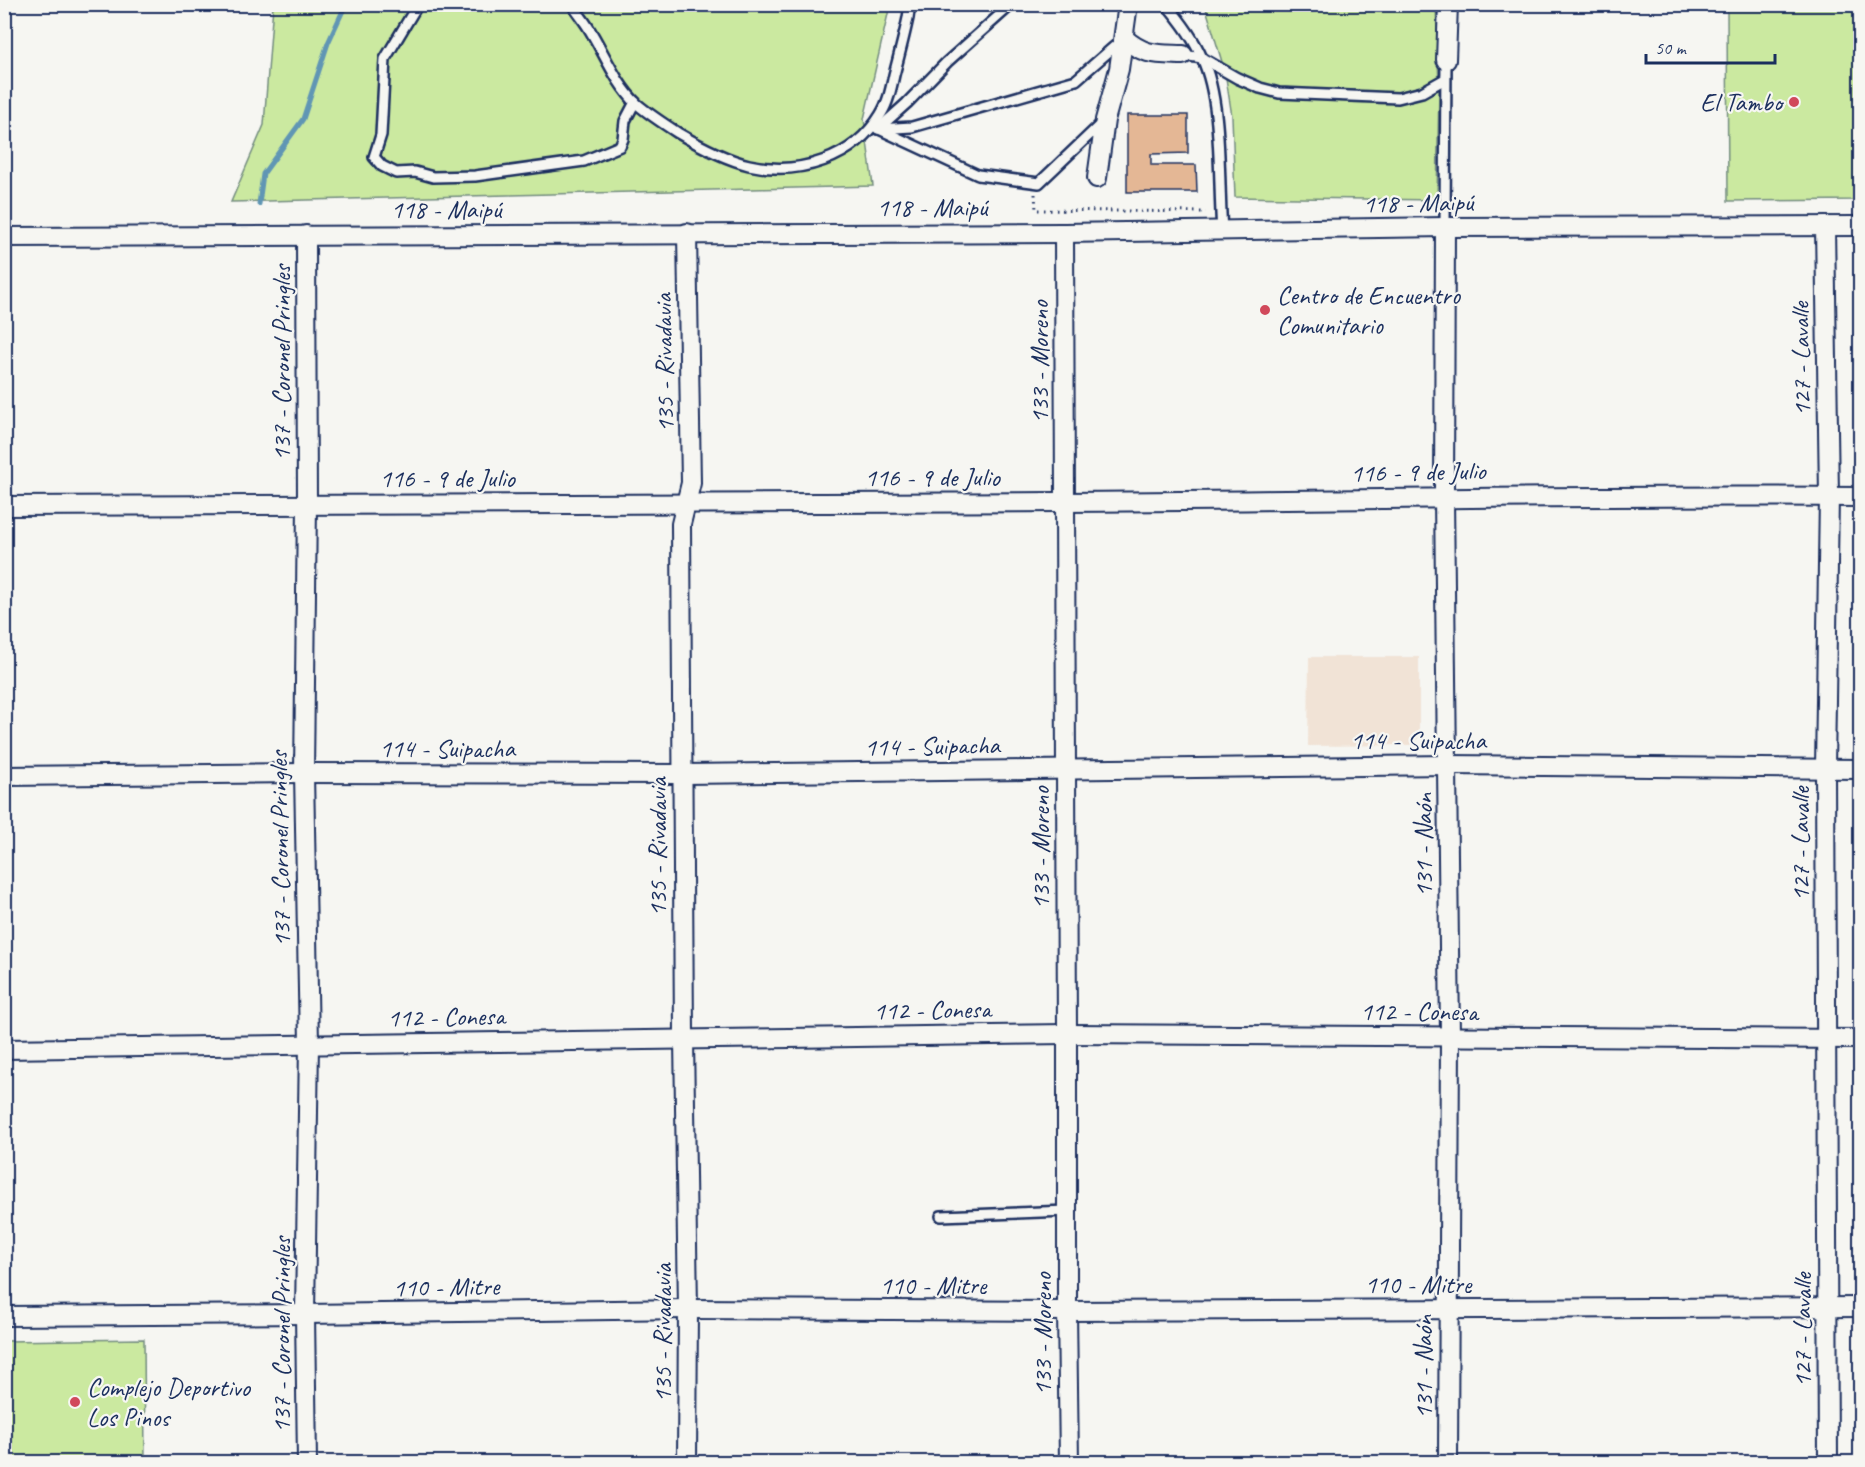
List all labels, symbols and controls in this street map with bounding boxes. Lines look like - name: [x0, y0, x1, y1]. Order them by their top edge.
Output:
- scale bar: [1646, 27, 1775, 65]
- text: 50 m: [1655, 37, 1688, 59]
- place label: El Tambo: [1700, 86, 1785, 119]
- marker: El Tambo: [1787, 95, 1801, 109]
- street label: 118 - Maipú: [1362, 185, 1476, 220]
- street label: 118 - Maipú: [877, 191, 990, 224]
- street label: 118 - Maipú: [391, 193, 504, 226]
- street label: 137 - Coronel Pringles: [265, 263, 298, 461]
- place label: Centro de Encuentro Comunitario: [1277, 279, 1462, 342]
- street label: 135 - Rivadavia: [646, 292, 682, 433]
- street label: 133 - Moreno: [1023, 299, 1056, 423]
- street label: 127 - Lavalle: [1783, 300, 1818, 416]
- marker: Centro de Encuentro Comunitario: [1258, 303, 1272, 317]
- street label: 116 - 9 de Julio: [1350, 454, 1488, 490]
- street label: 116 - 9 de Julio: [864, 461, 1001, 494]
- street label: 116 - 9 de Julio: [379, 462, 516, 495]
- street label: 114 - Suipacha: [1350, 724, 1487, 757]
- street label: 114 - Suipacha: [864, 728, 1002, 764]
- street label: 114 - Suipacha: [379, 732, 516, 765]
- street label: 137 - Coronel Pringles: [262, 749, 298, 947]
- street label: 135 - Rivadavia: [641, 776, 674, 917]
- street label: 133 - Moreno: [1024, 785, 1057, 909]
- street label: 127 - Lavalle: [1784, 785, 1817, 901]
- street label: 131 - Naón: [1407, 792, 1440, 897]
- street label: 112 - Conesa: [873, 992, 993, 1028]
- street label: 112 - Conesa: [1360, 995, 1480, 1028]
- street label: 112 - Conesa: [387, 999, 507, 1035]
- street label: 137 - Coronel Pringles: [265, 1235, 298, 1433]
- street label: 135 - Rivadavia: [646, 1262, 679, 1403]
- street label: 110 - Mitre: [1365, 1268, 1473, 1301]
- street label: 110 - Mitre: [880, 1269, 988, 1302]
- street label: 110 - Mitre: [393, 1270, 501, 1304]
- street label: 133 - Moreno: [1026, 1271, 1059, 1395]
- street label: 127 - Lavalle: [1786, 1271, 1819, 1387]
- street label: 131 - Naón: [1407, 1314, 1440, 1419]
- place label: Complejo Deportivo Los Pinos: [87, 1371, 252, 1434]
- marker: Complejo Deportivo Los Pinos: [68, 1395, 82, 1409]

